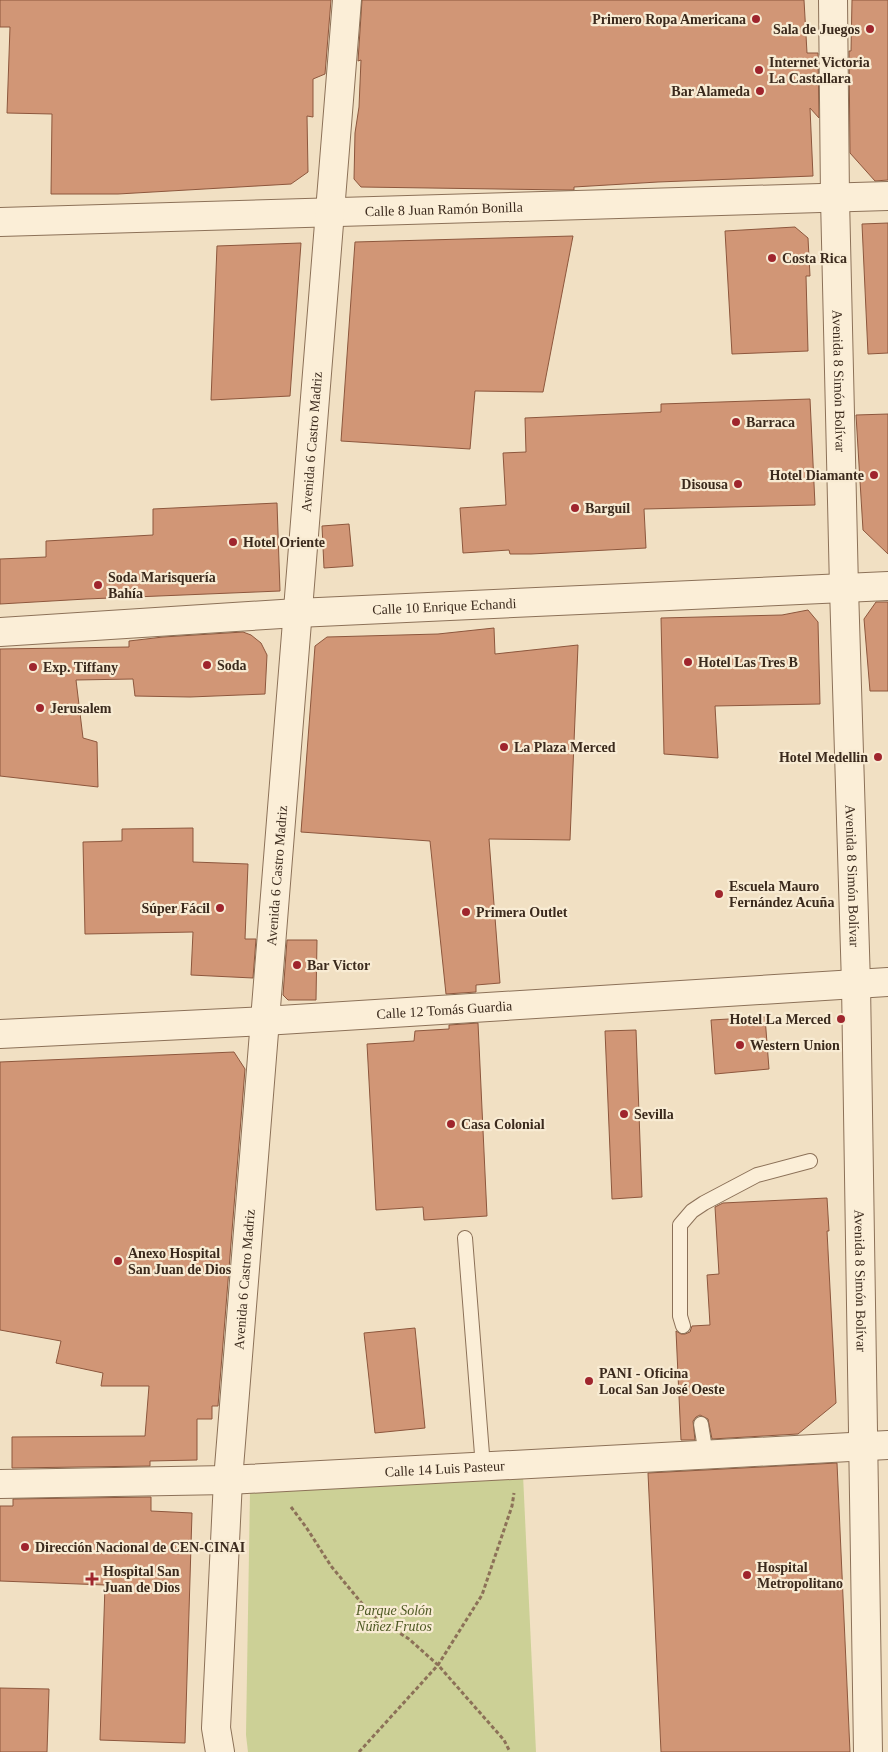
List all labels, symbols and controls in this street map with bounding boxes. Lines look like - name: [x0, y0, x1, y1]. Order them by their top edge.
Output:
- place label: Primero Ropa Americana: [592, 12, 746, 27]
- marker: Primero Ropa Americana: [750, 13, 762, 25]
- place label: Sala de Juegos: [773, 22, 861, 37]
- marker: Sala de Juegos: [864, 23, 876, 35]
- place label: Internet Victoria La Castallara: [769, 55, 870, 86]
- marker: Internet Victoria La Castallara: [753, 64, 765, 76]
- place label: Bar Alameda: [671, 84, 750, 99]
- marker: Bar Alameda: [754, 85, 766, 97]
- street label: Calle 8 Juan Ramón Bonilla: [365, 199, 524, 219]
- place label: Costa Rica: [782, 251, 847, 266]
- marker: Costa Rica: [766, 252, 778, 264]
- street label: Avenida 8 Simón Bolívar: [830, 310, 848, 453]
- street label: Avenida 6 Castro Madriz: [298, 371, 325, 513]
- place label: Barraca: [746, 415, 795, 430]
- marker: Barraca: [730, 416, 742, 428]
- place label: Hotel Diamante: [770, 468, 864, 483]
- marker: Hotel Diamante: [868, 469, 880, 481]
- place label: Disousa: [681, 477, 728, 492]
- marker: Disousa: [732, 478, 744, 490]
- place label: Barguil: [585, 501, 630, 516]
- marker: Barguil: [569, 502, 581, 514]
- place label: Hotel Oriente: [243, 535, 325, 550]
- marker: Hotel Oriente: [227, 536, 239, 548]
- place label: Soda Marisquería Bahía: [108, 570, 216, 601]
- marker: Soda Marisquería Bahía: [92, 579, 104, 591]
- street label: Calle 10 Enrique Echandi: [372, 595, 517, 617]
- place label: Hotel Las Tres B: [698, 655, 798, 670]
- marker: Hotel Las Tres B: [682, 656, 694, 668]
- place label: Soda: [217, 658, 247, 673]
- marker: Soda: [201, 659, 213, 671]
- place label: Exp. Tiffany: [43, 660, 118, 675]
- marker: Exp. Tiffany: [27, 661, 39, 673]
- place label: Jerusalem: [50, 701, 112, 716]
- marker: Jerusalem: [34, 702, 46, 714]
- place label: La Plaza Merced: [514, 740, 616, 755]
- marker: La Plaza Merced: [498, 741, 510, 753]
- place label: Hotel Medellin: [779, 750, 868, 765]
- marker: Hotel Medellin: [872, 751, 884, 763]
- street label: Avenida 8 Simón Bolívar: [843, 804, 862, 948]
- street label: Avenida 6 Castro Madriz: [263, 805, 290, 946]
- place label: Escuela Mauro Fernández Acuña: [729, 879, 834, 910]
- marker: Escuela Mauro Fernández Acuña: [713, 888, 725, 900]
- place label: Súper Fácil: [141, 901, 210, 916]
- marker: Súper Fácil: [214, 902, 226, 914]
- place label: Primera Outlet: [476, 905, 568, 920]
- marker: Primera Outlet: [460, 906, 472, 918]
- place label: Bar Victor: [307, 958, 370, 973]
- marker: Bar Victor: [291, 959, 303, 971]
- street label: Calle 12 Tomás Guardia: [376, 998, 513, 1021]
- place label: Hotel La Merced: [729, 1012, 831, 1027]
- marker: Hotel La Merced: [835, 1013, 847, 1025]
- place label: Western Union: [750, 1038, 840, 1053]
- marker: Western Union: [734, 1039, 746, 1051]
- place label: Sevilla: [634, 1107, 674, 1122]
- marker: Sevilla: [618, 1108, 630, 1120]
- place label: Casa Colonial: [461, 1117, 545, 1132]
- marker: Casa Colonial: [445, 1118, 457, 1130]
- street label: Avenida 6 Castro Madriz: [231, 1208, 257, 1350]
- street label: Avenida 8 Simón Bolívar: [852, 1209, 869, 1352]
- place label: Anexo Hospital San Juan de Dios: [128, 1246, 232, 1277]
- marker: Anexo Hospital San Juan de Dios: [112, 1255, 124, 1267]
- place label: PANI - Oficina Local San José Oeste: [599, 1366, 725, 1397]
- marker: PANI - Oficina Local San José Oeste: [583, 1375, 595, 1387]
- street label: Calle 14 Luis Pasteur: [384, 1458, 505, 1479]
- place label: Dirección Nacional de CEN-CINAI: [35, 1540, 245, 1555]
- marker: Dirección Nacional de CEN-CINAI: [19, 1541, 31, 1553]
- place label: Hospital Metropolitano: [757, 1560, 843, 1591]
- place label: Hospital San Juan de Dios: [103, 1564, 181, 1595]
- marker: Hospital Metropolitano: [741, 1569, 753, 1581]
- marker: Hospital San Juan de Dios: [85, 1572, 99, 1586]
- park label: Parque Solón Núñez Frutos: [355, 1603, 432, 1634]

